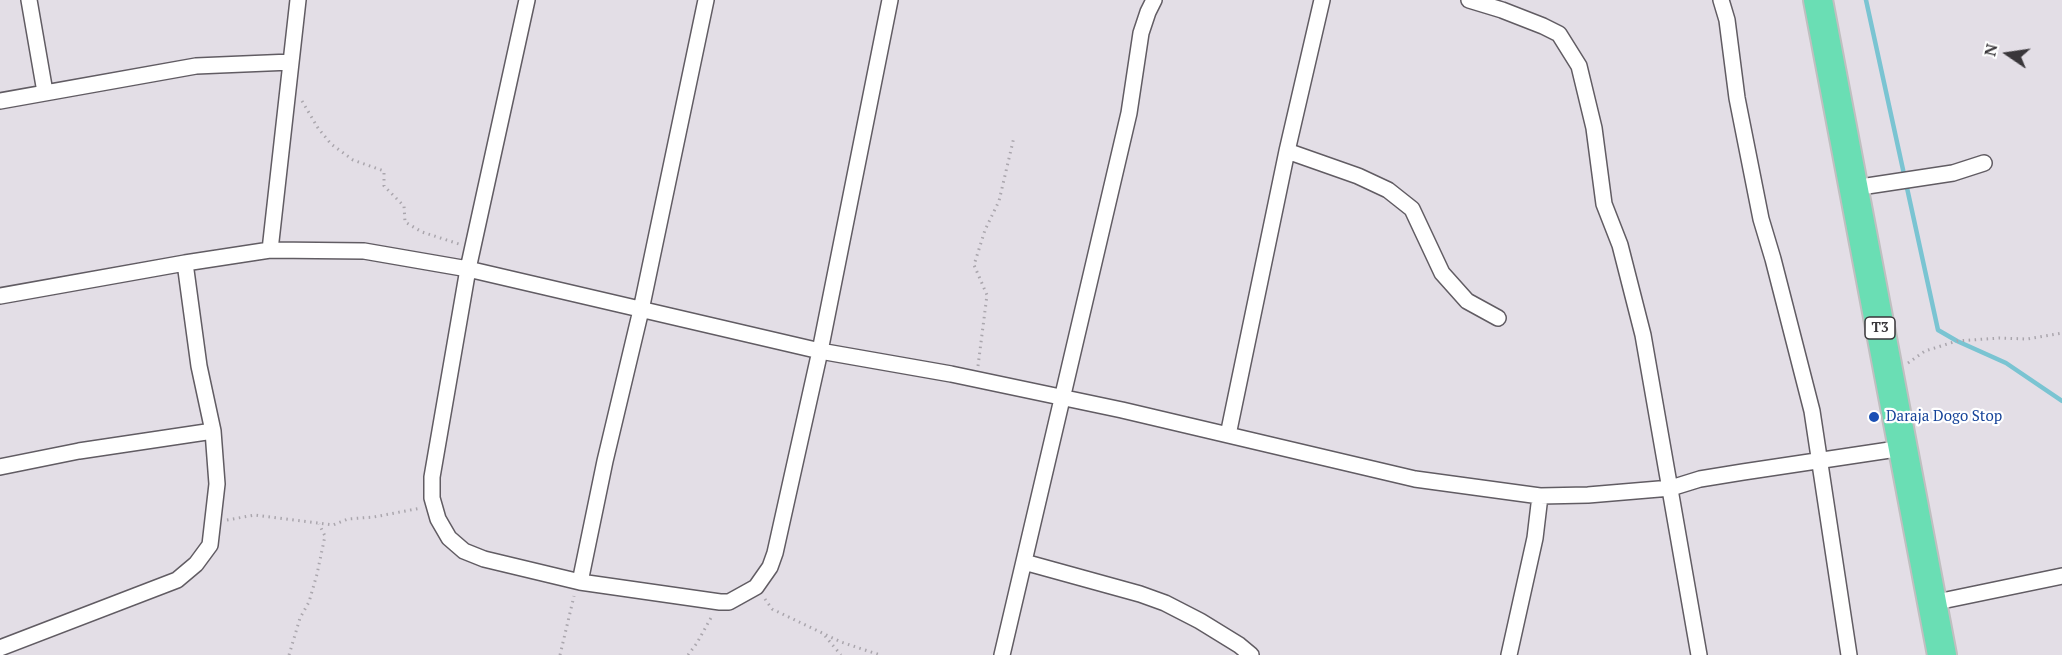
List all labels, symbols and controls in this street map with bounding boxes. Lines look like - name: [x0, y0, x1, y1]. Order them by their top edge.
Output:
- north arrow: [1978, 24, 2038, 84]
- text: N: [1978, 42, 2003, 58]
- road number: T3: [1865, 317, 1895, 339]
- place label: Daraja Dogo Stop: [1886, 408, 2002, 426]
- marker: Daraja Dogo Stop: [1867, 410, 1881, 424]

